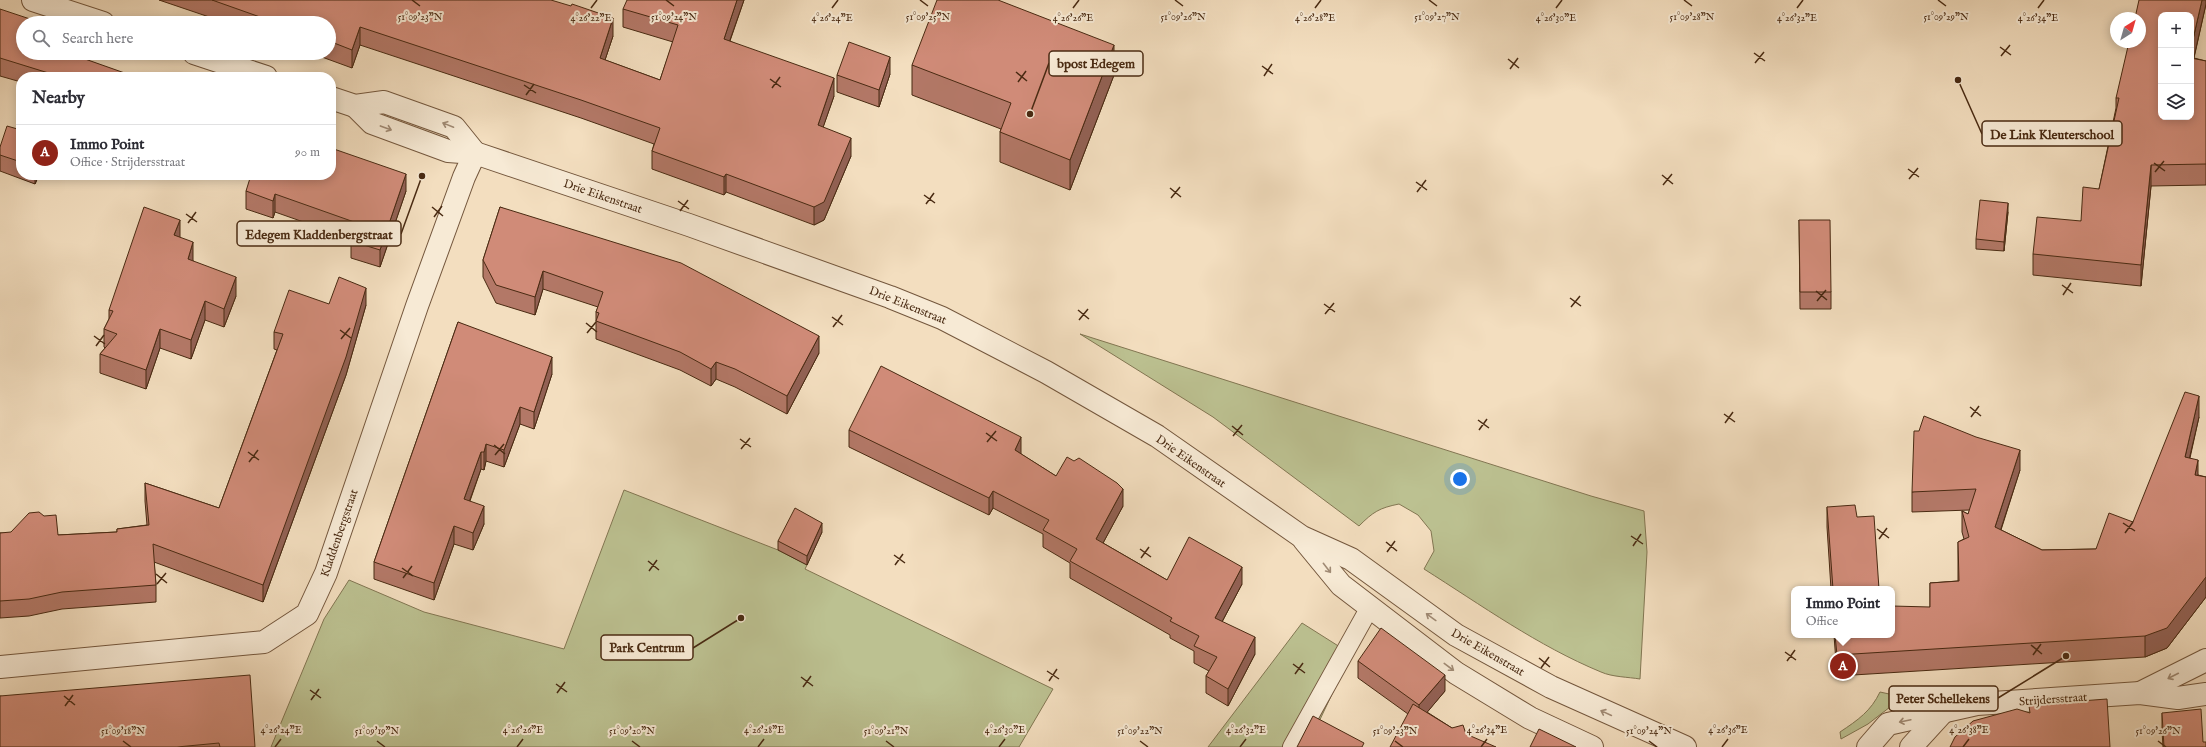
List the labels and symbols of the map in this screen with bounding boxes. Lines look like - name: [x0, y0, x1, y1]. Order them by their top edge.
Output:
- text: 51°09'23"N: [398, 11, 443, 24]
- text: 51°09'24"N: [651, 11, 697, 24]
- text: 51°09'25"N: [906, 11, 951, 24]
- text: 51°09'26"N: [1160, 11, 1206, 24]
- text: 51°09'27"N: [1414, 11, 1460, 24]
- text: 51°09'28"N: [1670, 11, 1715, 24]
- text: 51°09'29"N: [1923, 11, 1969, 24]
- text: 4°26'22"E: [570, 12, 612, 25]
- text: 4°26'24"E: [811, 12, 853, 25]
- text: 4°26'26"E: [1053, 12, 1093, 25]
- text: 4°26'28"E: [1295, 12, 1335, 25]
- text: 4°26'30"E: [1536, 12, 1576, 25]
- text: 4°26'32"E: [1777, 12, 1817, 25]
- text: 4°26'34"E: [2018, 12, 2058, 25]
- north arrow: [2110, 12, 2146, 48]
- callout: bpost Edegem: [1049, 51, 1143, 76]
- text: bpost Edegem: [1056, 56, 1135, 73]
- one-way arrow: [443, 121, 455, 129]
- callout: De Link Kleuterschool: [1982, 121, 2122, 146]
- one-way arrow: [379, 125, 391, 133]
- text: De Link Kleuterschool: [1990, 127, 2114, 144]
- street label: Drie Eikenstraat: [561, 176, 644, 217]
- callout: Edegem Kladdenbergstraat: [237, 221, 401, 246]
- text: Edegem Kladdenbergstraat: [245, 227, 393, 244]
- street label: Drie Eikenstraat: [867, 283, 949, 328]
- street label: Drie Eikenstraat: [1153, 432, 1229, 491]
- your location: [1450, 469, 1470, 489]
- street label: Kladdenbergstraat: [317, 487, 362, 579]
- one-way arrow: [1322, 562, 1331, 573]
- one-way arrow: [1426, 612, 1437, 621]
- street label: Drie Eikenstraat: [1448, 625, 1527, 680]
- callout: Park Centrum: [601, 635, 693, 660]
- text: Park Centrum: [609, 640, 685, 657]
- pin: A: [1830, 651, 1856, 681]
- one-way arrow: [1443, 663, 1454, 672]
- one-way arrow: [2167, 673, 2179, 680]
- callout: Peter Schellekens: [1889, 686, 1998, 711]
- street label: Strijdersstraat: [2018, 690, 2088, 709]
- text: Peter Schellekens: [1896, 691, 1990, 708]
- one-way arrow: [1601, 708, 1613, 716]
- one-way arrow: [1899, 717, 1912, 725]
- text: 4°26'24"E: [260, 724, 302, 737]
- text: 4°26'26"E: [503, 724, 543, 737]
- text: 4°26'28"E: [744, 724, 784, 737]
- text: 4°26'30"E: [985, 724, 1025, 737]
- text: 4°26'32"E: [1226, 724, 1266, 737]
- text: 4°26'34"E: [1467, 724, 1507, 737]
- text: 4°26'36"E: [1708, 724, 1748, 737]
- text: 4°26'38"E: [1949, 724, 1989, 737]
- text: 51°09'18"N: [101, 725, 145, 738]
- text: 51°09'19"N: [355, 725, 399, 738]
- text: 51°09'20"N: [609, 725, 655, 738]
- text: 51°09'21"N: [864, 725, 909, 738]
- text: 51°09'22"N: [1117, 725, 1163, 738]
- text: 51°09'23"N: [1373, 725, 1418, 738]
- text: 51°09'24"N: [1626, 725, 1672, 738]
- text: 51°09'26"N: [2135, 725, 2181, 738]

